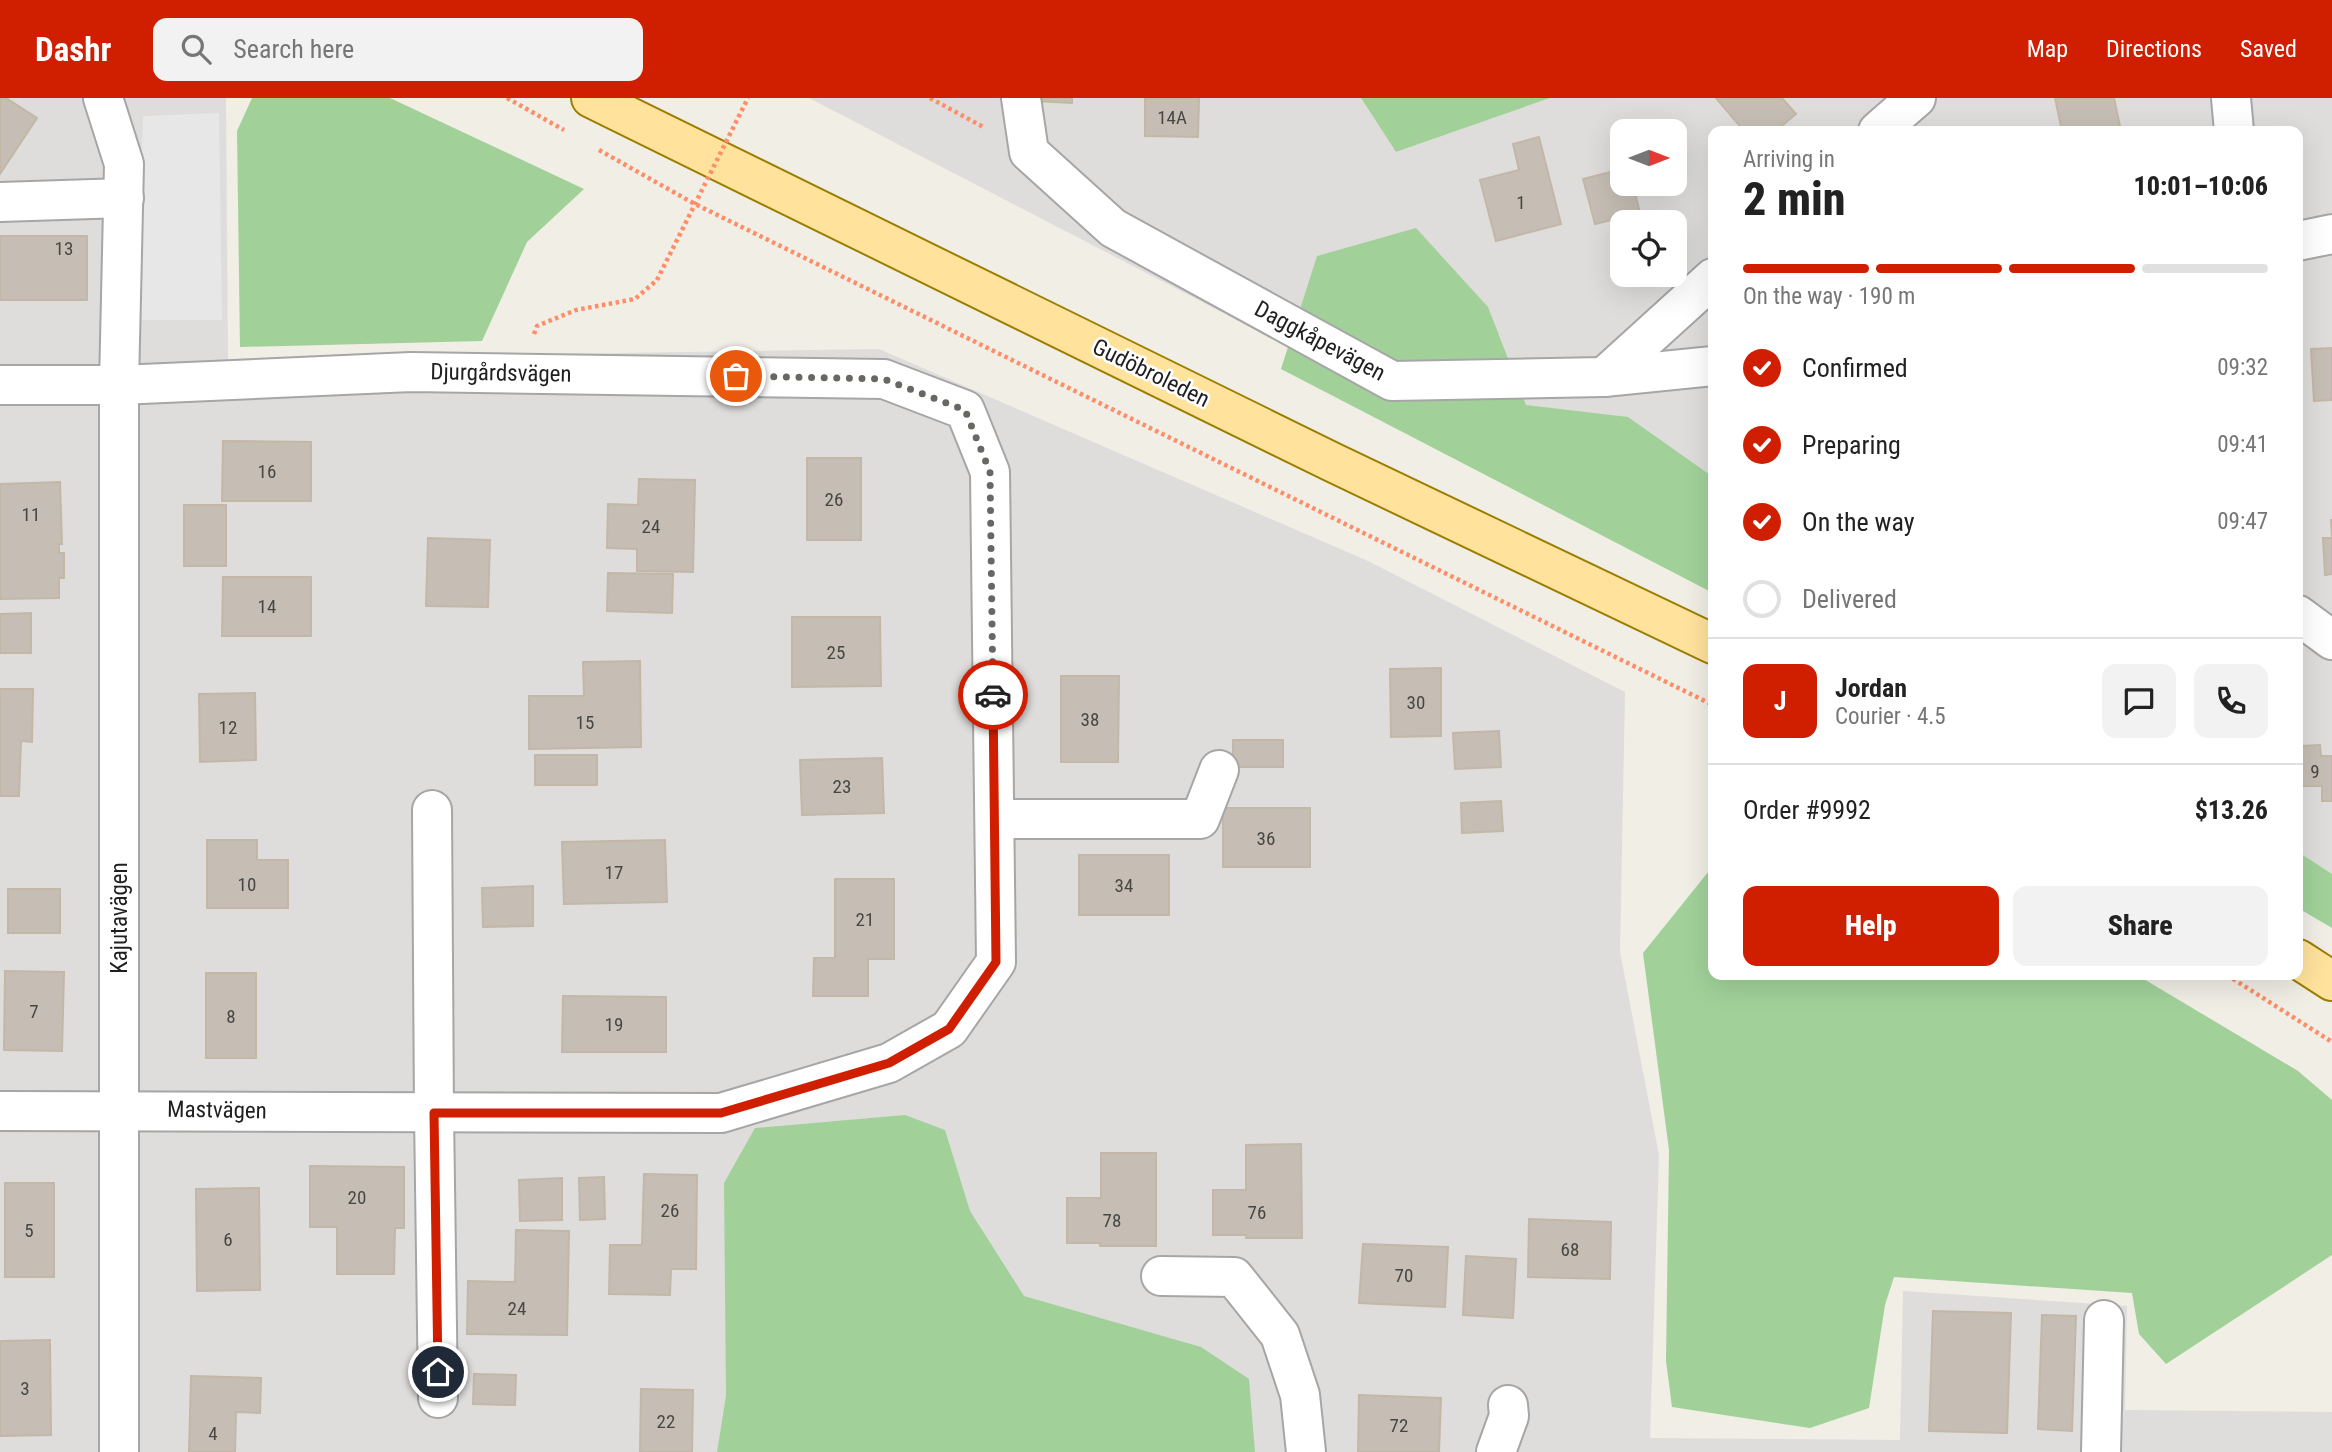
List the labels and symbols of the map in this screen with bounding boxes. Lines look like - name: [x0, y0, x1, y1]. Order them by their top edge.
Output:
- house number: 14A: [1157, 106, 1187, 129]
- north arrow: [1610, 119, 1687, 196]
- house number: 1: [1516, 191, 1526, 214]
- house number: 13: [55, 237, 73, 260]
- street label: Daggkåpevägen: [1250, 295, 1390, 387]
- street label: Gudöbroleden: [1088, 333, 1214, 413]
- pin: [706, 346, 766, 406]
- street label: Djurgårdsvägen: [430, 358, 572, 388]
- house number: 16: [258, 460, 276, 483]
- house number: 26: [825, 488, 843, 511]
- house number: 11: [22, 503, 40, 526]
- house number: 24: [642, 515, 660, 538]
- house number: 14: [258, 595, 276, 618]
- house number: 25: [827, 641, 845, 664]
- courier: [958, 660, 1028, 730]
- house number: 30: [1407, 691, 1425, 714]
- house number: 38: [1081, 708, 1099, 731]
- house number: 15: [576, 711, 594, 734]
- house number: 12: [219, 716, 237, 739]
- house number: 9: [2310, 760, 2320, 783]
- house number: 23: [833, 775, 851, 798]
- house number: 36: [1257, 827, 1275, 850]
- house number: 17: [605, 861, 623, 884]
- street label: Kajutavägen: [106, 862, 133, 974]
- house number: 10: [238, 873, 256, 896]
- house number: 34: [1115, 874, 1133, 897]
- house number: 21: [856, 908, 874, 931]
- house number: 7: [29, 1000, 39, 1023]
- house number: 8: [226, 1005, 236, 1028]
- house number: 19: [605, 1013, 623, 1036]
- street label: Mastvägen: [167, 1096, 267, 1124]
- house number: 20: [348, 1186, 366, 1209]
- house number: 26: [661, 1199, 679, 1222]
- house number: 76: [1248, 1201, 1266, 1224]
- house number: 78: [1103, 1209, 1121, 1232]
- house number: 5: [24, 1219, 34, 1242]
- house number: 6: [223, 1228, 233, 1251]
- house number: 68: [1561, 1238, 1579, 1261]
- house number: 70: [1395, 1264, 1413, 1287]
- house number: 24: [508, 1297, 526, 1320]
- pin: [408, 1342, 468, 1402]
- house number: 3: [20, 1377, 30, 1400]
- house number: 22: [657, 1410, 675, 1433]
- house number: 72: [1390, 1414, 1408, 1437]
- house number: 4: [208, 1422, 218, 1445]

